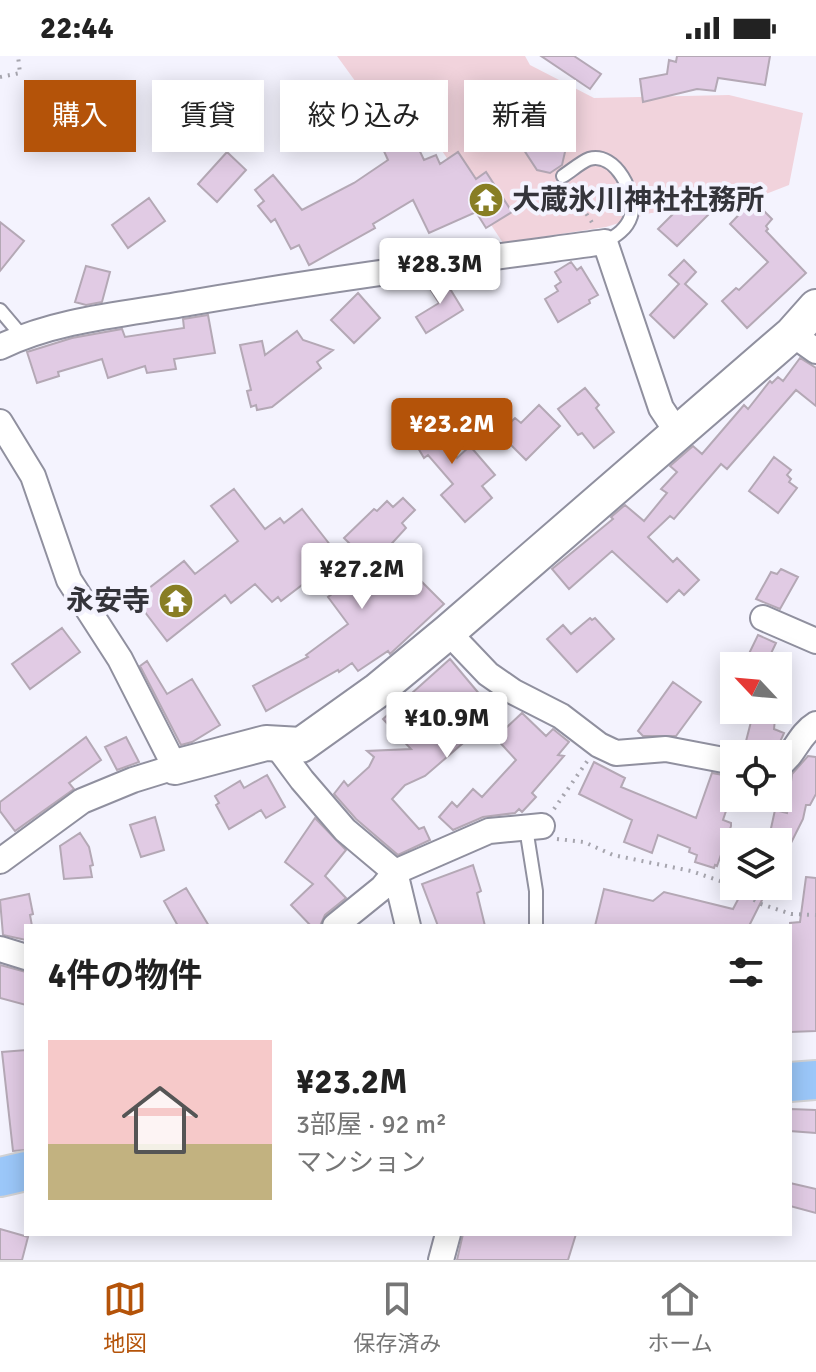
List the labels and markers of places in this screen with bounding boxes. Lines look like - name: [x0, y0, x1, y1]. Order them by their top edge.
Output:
- temple icon: 大蔵氷川神社社務所: [467, 181, 505, 219]
- place label: 大蔵氷川神社社務所: [512, 183, 764, 217]
- pin: ¥28.3M: [375, 238, 505, 306]
- pin: ¥23.2M: [387, 398, 517, 466]
- pin: ¥27.2M: [297, 543, 427, 611]
- temple icon: 永安寺: [157, 582, 195, 620]
- place label: 永安寺: [66, 584, 150, 618]
- pin: ¥10.9M: [382, 692, 512, 760]

